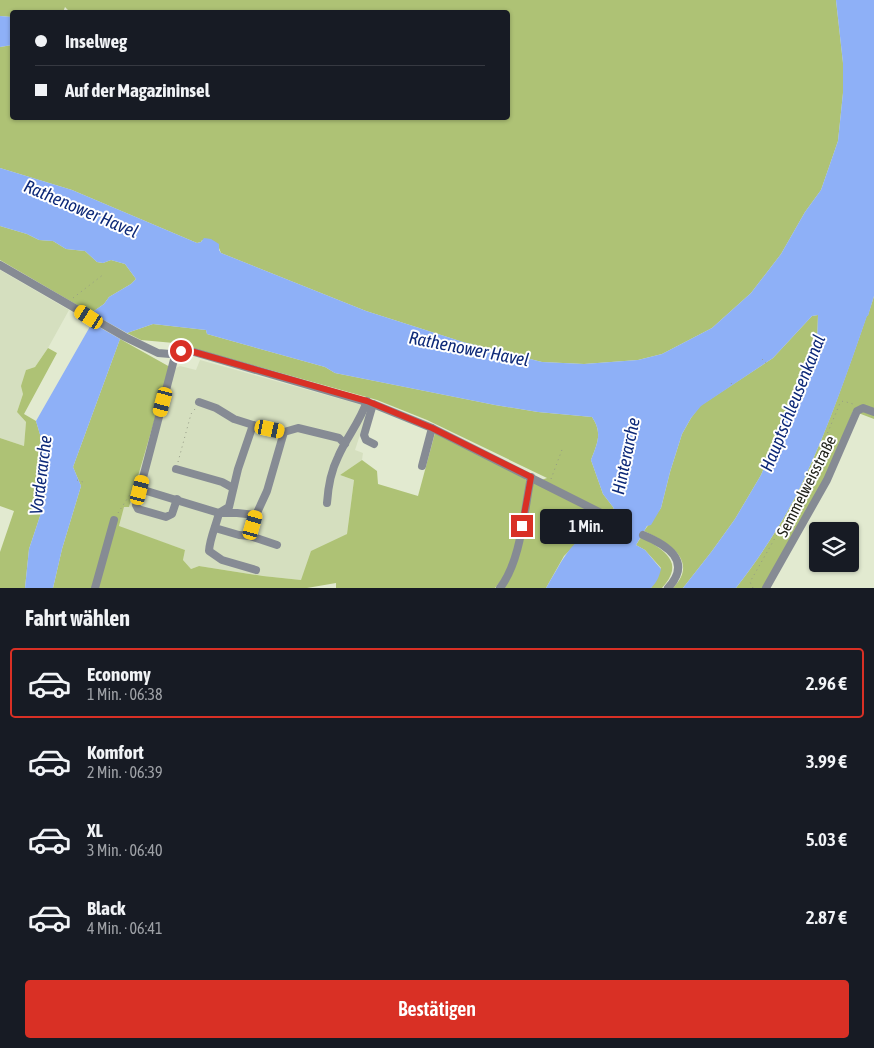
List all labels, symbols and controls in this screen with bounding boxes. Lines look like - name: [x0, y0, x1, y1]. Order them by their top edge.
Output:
- text: Inselweg: [65, 30, 127, 52]
- text: Auf der Magazininsel: [65, 79, 210, 101]
- water label: Rathenower Havel: [21, 175, 141, 242]
- car: [72, 303, 105, 331]
- water label: Rathenower Havel: [407, 327, 531, 370]
- water label: Hauptschleusenkanal: [756, 331, 830, 474]
- route start: [170, 340, 192, 362]
- car: [151, 386, 174, 418]
- water label: Hinterarche: [607, 416, 644, 496]
- car: [253, 419, 286, 439]
- street label: Semmelweisstraße: [773, 432, 839, 540]
- water label: Vorderarche: [25, 434, 56, 516]
- car: [129, 474, 150, 506]
- callout: 1 Min.: [540, 508, 632, 544]
- car: [241, 509, 264, 541]
- route end: [511, 515, 533, 537]
- text: 1 Min.: [569, 517, 603, 535]
- map controls: [809, 522, 859, 572]
- button: layers: [809, 522, 859, 572]
- text: Fahrt wählen: [25, 605, 130, 631]
- icon: car: [27, 661, 72, 706]
- text: Economy: [87, 663, 151, 685]
- text: 2.96 €: [806, 672, 847, 694]
- text: 1 Min. · 06:38: [87, 685, 162, 703]
- icon: car: [27, 739, 72, 784]
- text: Komfort: [87, 741, 144, 763]
- text: 3.99 €: [806, 750, 847, 772]
- text: 2 Min. · 06:39: [87, 763, 162, 781]
- icon: car: [27, 817, 72, 862]
- text: XL: [87, 819, 103, 841]
- text: 5.03 €: [806, 828, 847, 850]
- text: 3 Min. · 06:40: [87, 841, 162, 859]
- icon: car: [27, 895, 72, 940]
- text: Black: [87, 897, 125, 919]
- text: 2.87 €: [806, 906, 847, 928]
- text: 4 Min. · 06:41: [87, 919, 162, 937]
- button: Bestätigen: [25, 980, 849, 1038]

